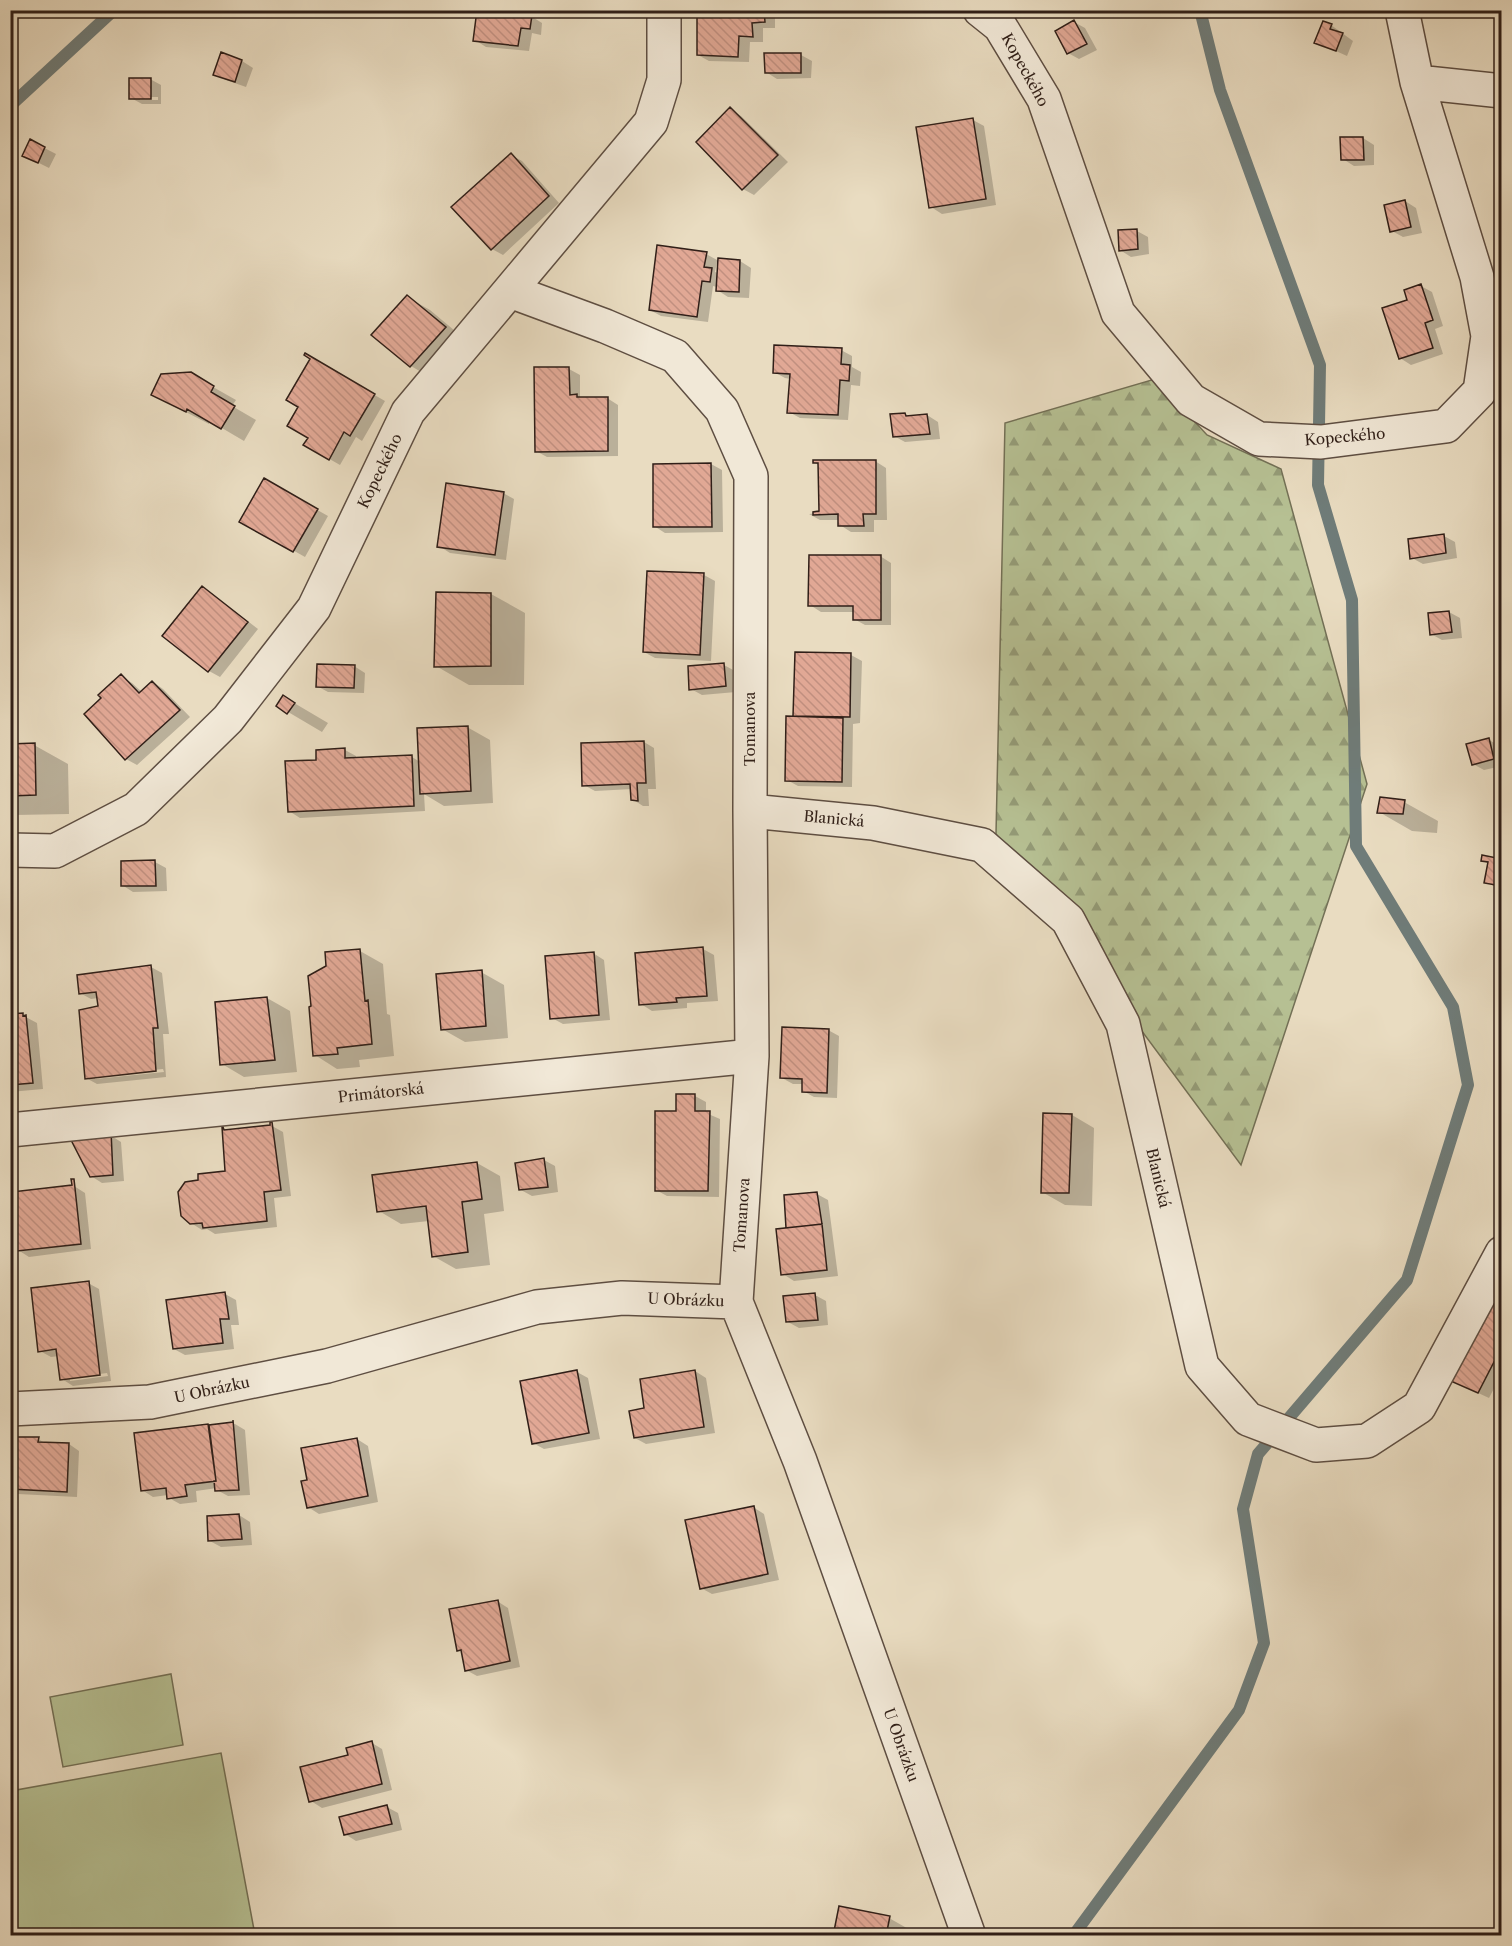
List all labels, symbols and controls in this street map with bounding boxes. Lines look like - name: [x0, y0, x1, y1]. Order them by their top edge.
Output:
- street label: Kopeckého: [998, 30, 1053, 110]
- street label: Kopeckého: [1304, 424, 1386, 449]
- street label: Kopeckého: [353, 430, 406, 511]
- street label: Tomanova: [740, 692, 759, 766]
- street label: Blanická: [803, 806, 865, 831]
- street label: Primátorská: [337, 1079, 425, 1106]
- street label: Blanická: [1142, 1146, 1175, 1210]
- street label: Tomanova: [729, 1177, 754, 1253]
- street label: U Obrázku: [647, 1289, 725, 1310]
- street label: U Obrázku: [172, 1372, 251, 1407]
- street label: U Obrázku: [879, 1705, 924, 1784]

